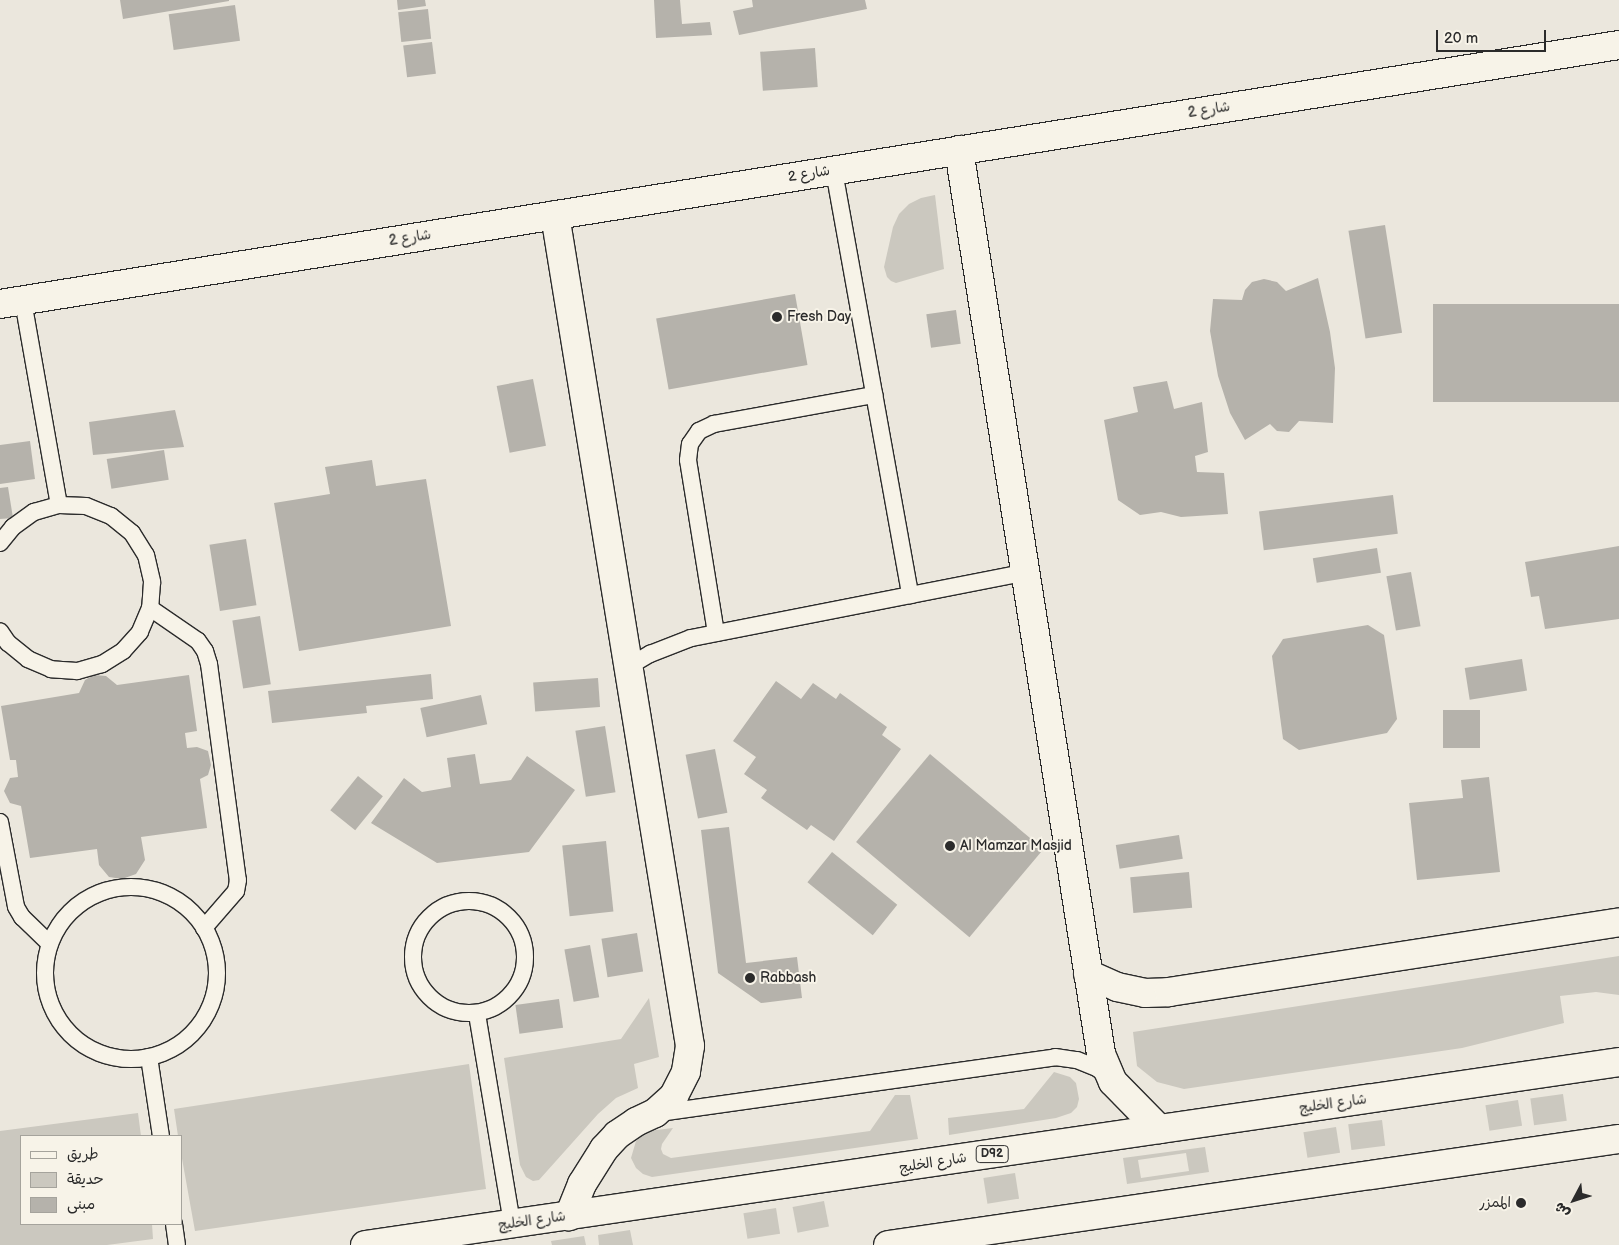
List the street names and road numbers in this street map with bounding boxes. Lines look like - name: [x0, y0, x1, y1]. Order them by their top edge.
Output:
- street label: شارع 2: [1187, 98, 1231, 122]
- street label: شارع 2: [787, 162, 831, 186]
- street label: شارع 2: [388, 226, 432, 250]
- street label: شارع الخليج: [1298, 1091, 1368, 1117]
- road number: D92: [974, 1144, 1010, 1164]
- street label: شارع الخليج: [898, 1149, 968, 1177]
- street label: شارع الخليج: [497, 1208, 567, 1234]

